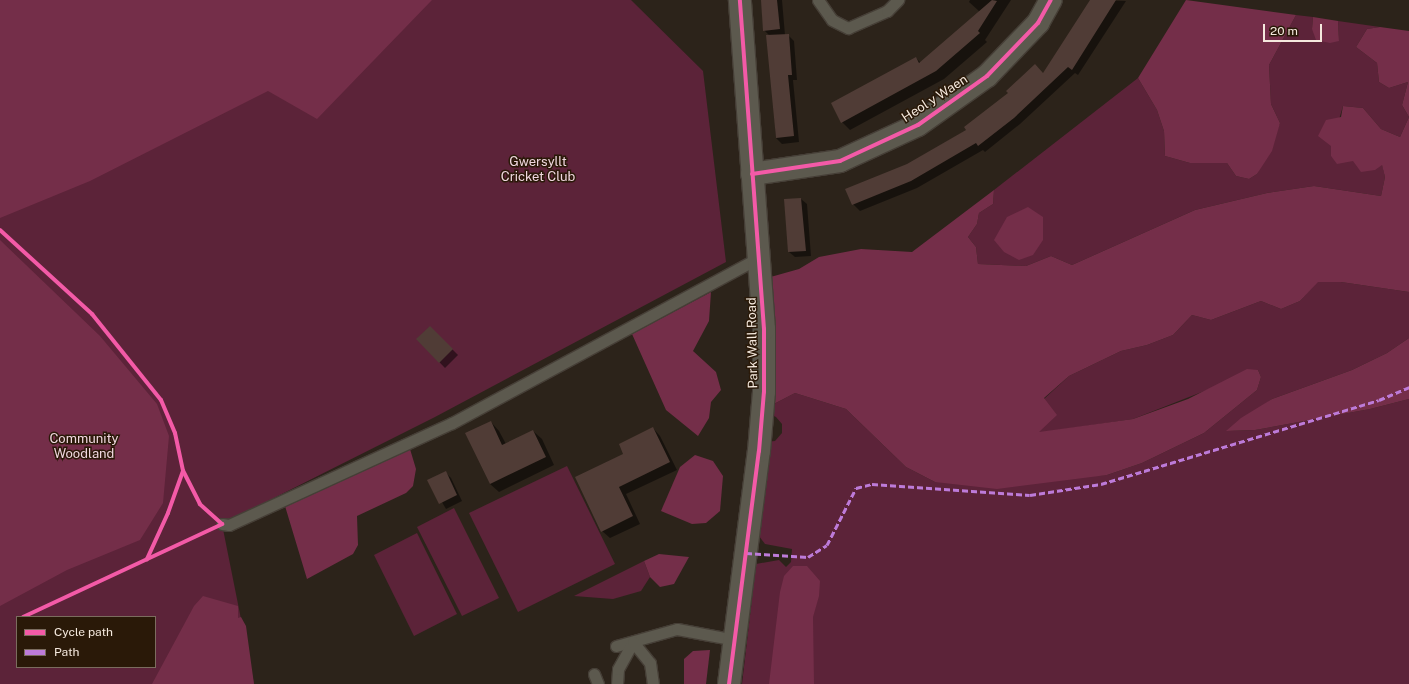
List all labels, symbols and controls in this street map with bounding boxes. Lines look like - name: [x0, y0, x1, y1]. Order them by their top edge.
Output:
- scale bar: [1265, 16, 1324, 42]
- text: 20 m: [1270, 24, 1298, 38]
- street label: Heol y Waen: [899, 72, 971, 126]
- park label: Gwersyllt Cricket Club: [501, 155, 575, 186]
- street label: Park Wall Road: [744, 297, 762, 389]
- park label: Community Woodland: [49, 432, 119, 463]
- legend: [16, 616, 156, 668]
- text: Cycle path: [54, 625, 113, 639]
- text: Path: [54, 645, 80, 659]

